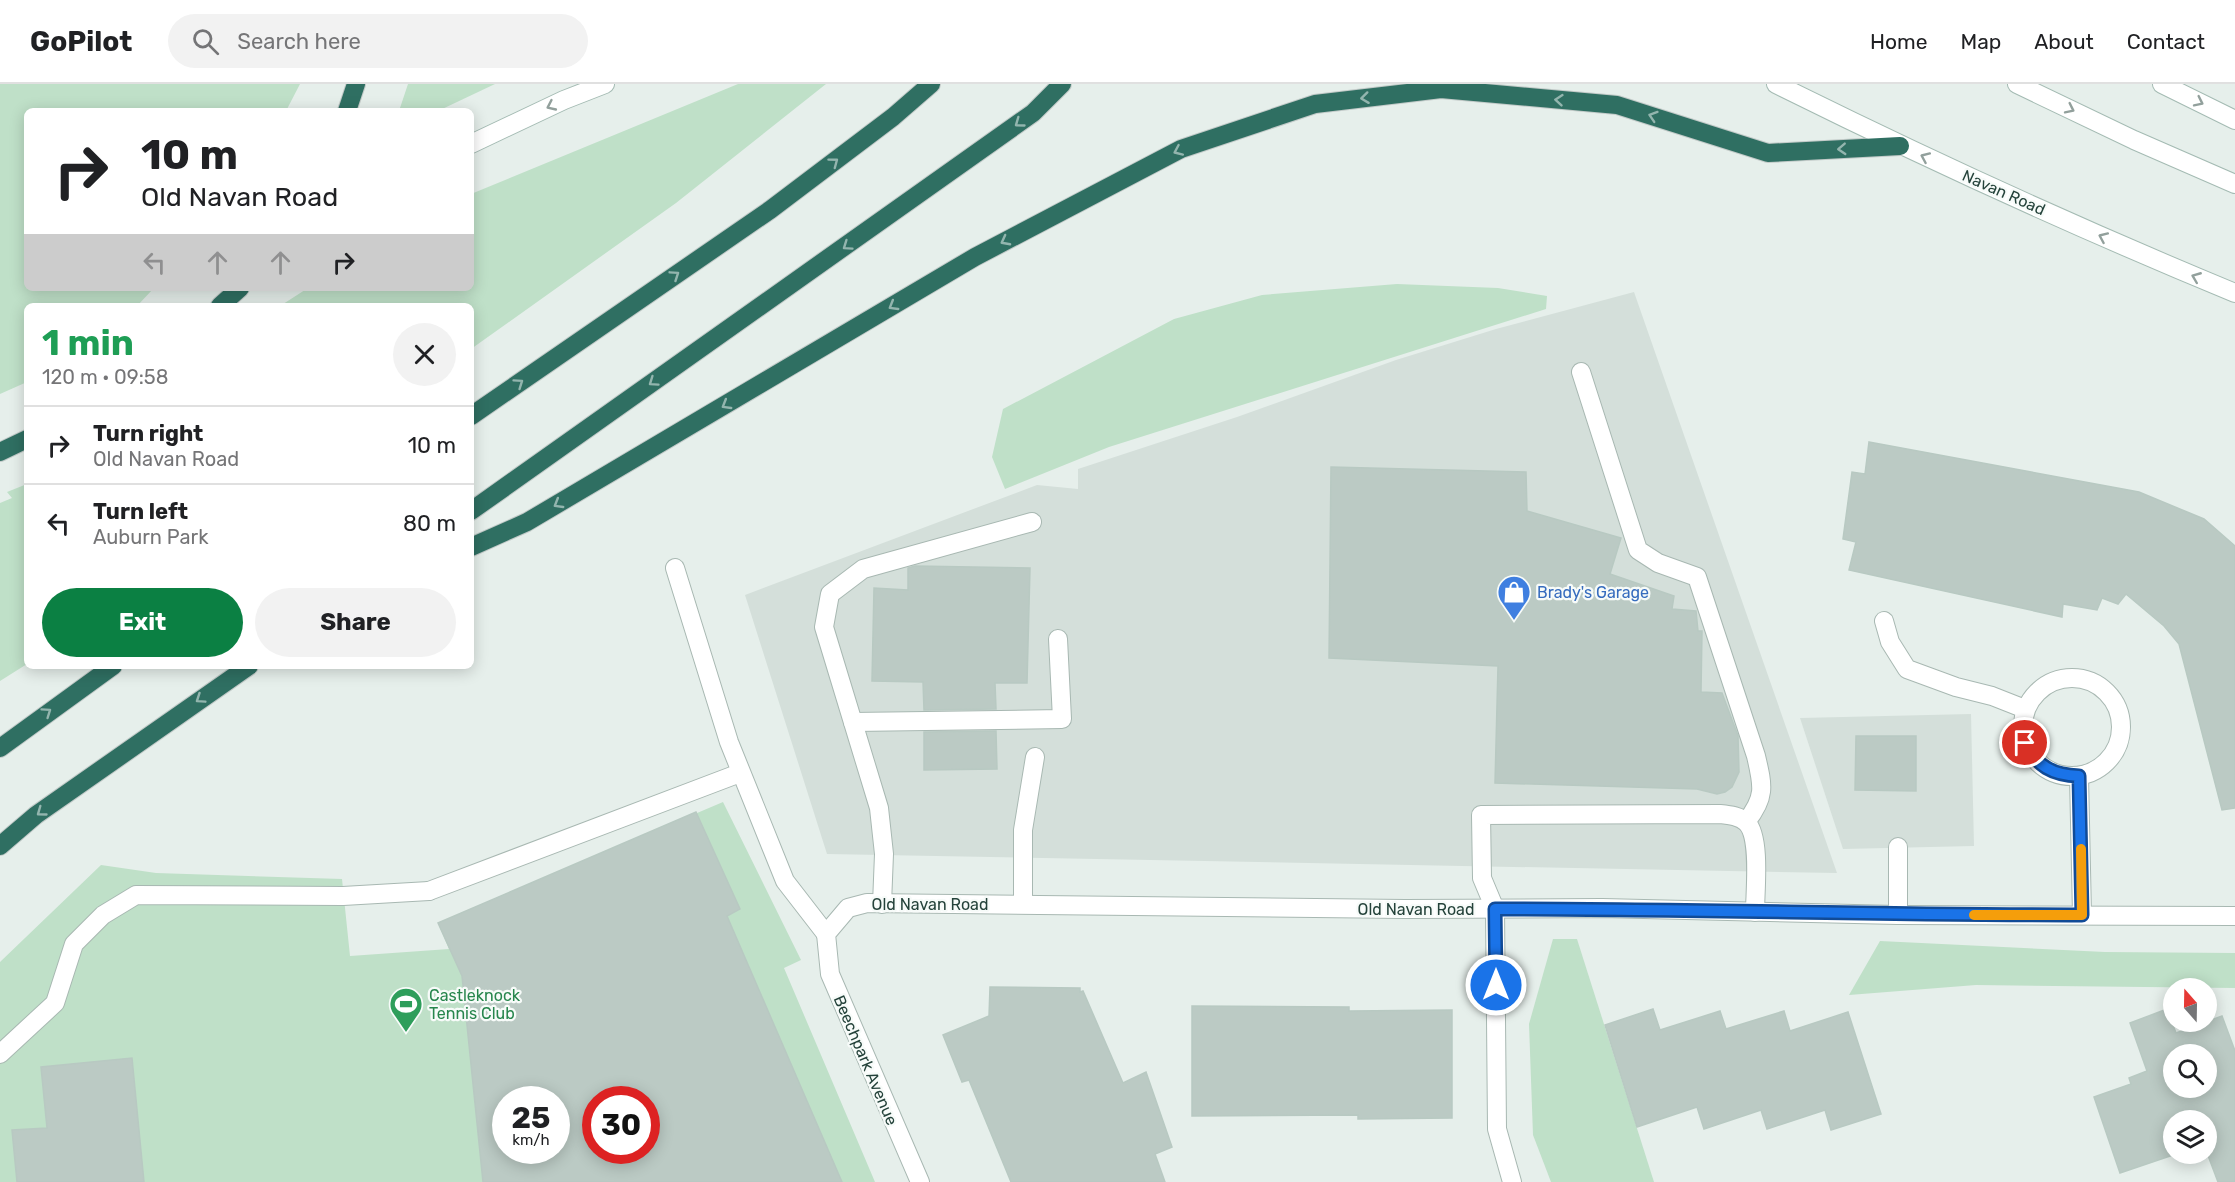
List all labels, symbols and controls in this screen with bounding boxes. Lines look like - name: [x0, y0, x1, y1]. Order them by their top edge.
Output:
- search box: [168, 14, 588, 68]
- text: GoPilot: [30, 25, 132, 58]
- icon: search: [189, 25, 222, 58]
- text: Search here: [237, 28, 361, 55]
- text: Home: [1870, 29, 1927, 54]
- text: Map: [1960, 29, 2001, 54]
- text: About: [2034, 29, 2094, 54]
- text: Contact: [2127, 29, 2205, 54]
- one-way arrow: [1360, 91, 1369, 104]
- one-way arrow: [1554, 94, 1563, 107]
- one-way arrow: [2192, 95, 2203, 106]
- one-way arrow: [547, 99, 558, 111]
- one-way arrow: [2063, 102, 2074, 114]
- one-way arrow: [1648, 111, 1659, 124]
- one-way arrow: [1014, 116, 1025, 127]
- text: 10 m: [141, 130, 238, 180]
- icon: right: [42, 132, 120, 210]
- one-way arrow: [1837, 143, 1846, 156]
- one-way arrow: [1174, 144, 1185, 156]
- one-way arrow: [1921, 152, 1932, 164]
- one-way arrow: [827, 158, 838, 169]
- street label: Navan Road: [1959, 166, 2048, 219]
- text: Old Navan Road: [141, 181, 338, 213]
- one-way arrow: [2099, 232, 2110, 244]
- one-way arrow: [1001, 234, 1011, 245]
- one-way arrow: [843, 239, 854, 250]
- icon: left: [138, 246, 171, 279]
- icon: ahead: [201, 246, 234, 279]
- icon: ahead: [264, 246, 297, 279]
- icon: right: [327, 246, 360, 279]
- one-way arrow: [668, 271, 679, 282]
- one-way arrow: [2191, 272, 2202, 284]
- one-way arrow: [889, 298, 900, 310]
- text: 1 min: [42, 321, 134, 364]
- button: close: [393, 323, 456, 386]
- text: 120 m · 09:58: [42, 365, 168, 389]
- one-way arrow: [649, 375, 660, 386]
- one-way arrow: [512, 379, 523, 390]
- one-way arrow: [721, 397, 732, 409]
- text: Turn right: [93, 420, 203, 447]
- icon: right: [42, 429, 75, 462]
- text: 10 m: [408, 432, 456, 459]
- text: Old Navan Road: [93, 447, 239, 471]
- one-way arrow: [554, 497, 564, 508]
- text: Turn left: [93, 498, 188, 525]
- icon: left: [42, 507, 75, 540]
- text: 80 m: [403, 510, 456, 537]
- text: Auburn Park: [93, 525, 208, 549]
- shop icon: Brady's Garage: [1496, 574, 1532, 621]
- place label: Brady's Garage: [1537, 583, 1649, 602]
- button: Exit: [42, 588, 243, 657]
- button: Share: [255, 588, 456, 657]
- one-way arrow: [196, 692, 207, 703]
- one-way arrow: [40, 708, 51, 719]
- pin: [1999, 717, 2050, 768]
- icon: arrive: [2008, 726, 2041, 759]
- one-way arrow: [37, 805, 48, 816]
- street label: Old Navan Road: [872, 895, 988, 914]
- street label: Old Navan Road: [1358, 900, 1474, 919]
- position arrow: [1464, 953, 1528, 1017]
- north arrow: [2163, 978, 2217, 1032]
- map controls: [2163, 978, 2217, 1164]
- sports icon: Castleknock Tennis Club: [388, 986, 424, 1033]
- place label: Castleknock Tennis Club: [429, 986, 521, 1023]
- street label: Beechpark Avenue: [830, 992, 902, 1128]
- button: search: [2163, 1044, 2217, 1098]
- speed limit sign: 30: [582, 1086, 660, 1164]
- text: 25: [512, 1100, 550, 1136]
- button: layers: [2163, 1110, 2217, 1164]
- text: km/h: [512, 1131, 550, 1149]

